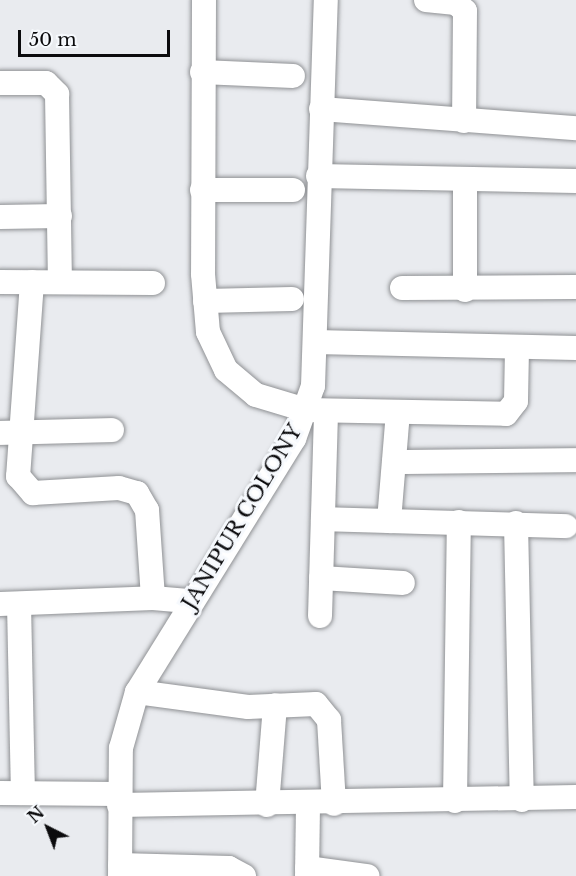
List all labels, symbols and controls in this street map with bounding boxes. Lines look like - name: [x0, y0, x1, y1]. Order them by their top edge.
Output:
- scale bar: [21, 18, 172, 56]
- text: 50 m: [29, 29, 77, 51]
- street label: JANIPUR COLONY: [176, 419, 308, 615]
- north arrow: [18, 798, 78, 858]
- text: N: [24, 802, 48, 827]

